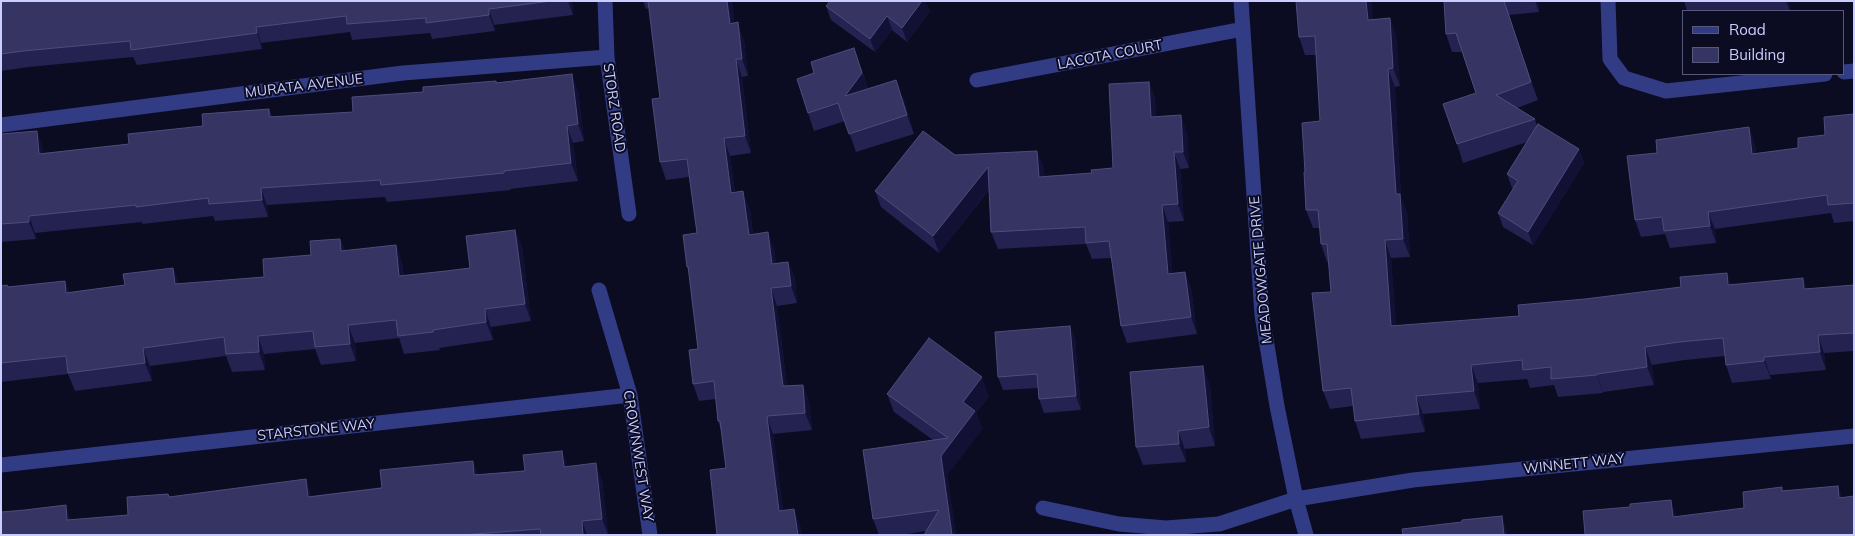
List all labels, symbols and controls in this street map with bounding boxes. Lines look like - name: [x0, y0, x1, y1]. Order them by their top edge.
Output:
- legend: [1682, 10, 1845, 75]
- text: Road: [1729, 20, 1766, 39]
- street label: LACOTA COURT: [1056, 37, 1164, 73]
- text: Building: [1729, 45, 1785, 64]
- street label: STORZ ROAD: [599, 62, 629, 154]
- street label: MURATA AVENUE: [244, 70, 364, 102]
- street label: MEADOWGATE DRIVE: [1246, 195, 1276, 345]
- street label: CROWNWEST WAY: [619, 389, 657, 523]
- street label: STARSTONE WAY: [256, 415, 376, 445]
- street label: WINNETT WAY: [1523, 450, 1625, 478]

